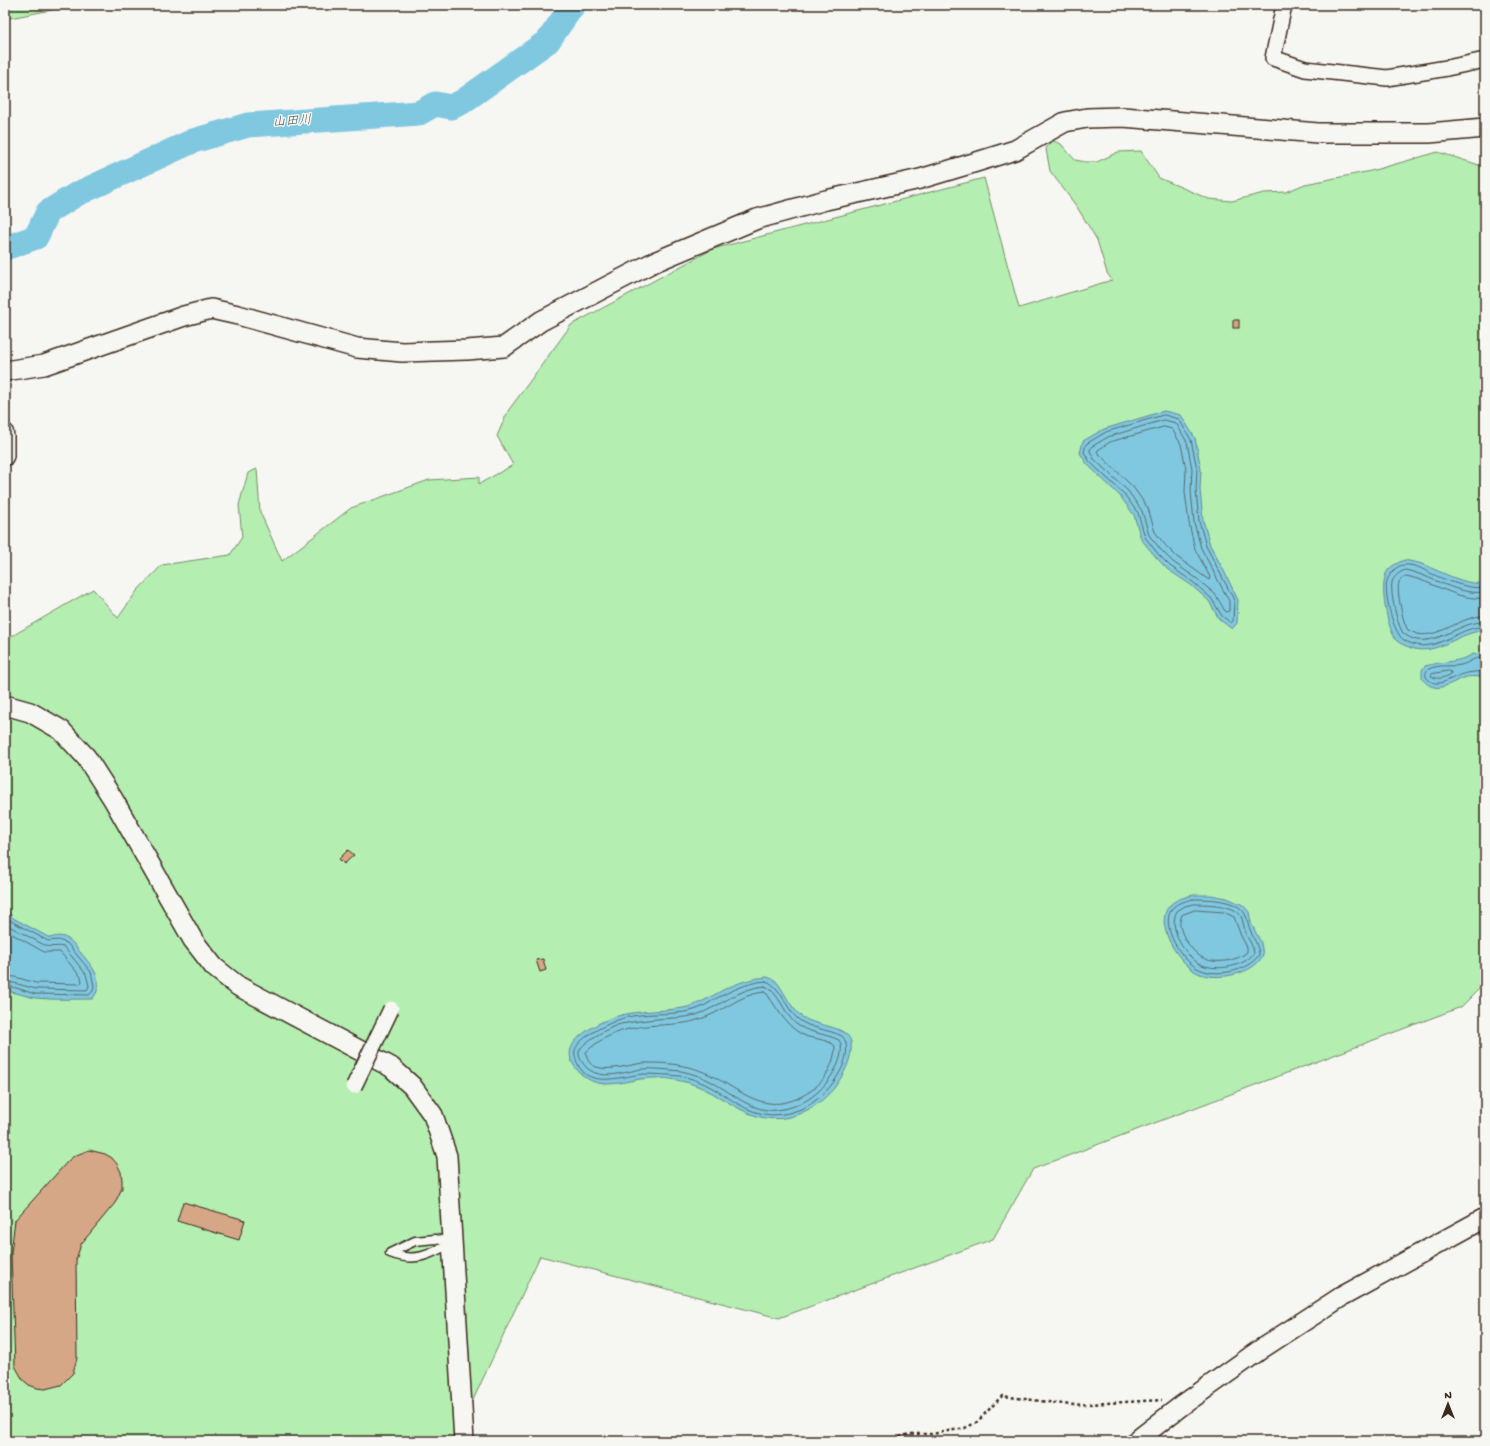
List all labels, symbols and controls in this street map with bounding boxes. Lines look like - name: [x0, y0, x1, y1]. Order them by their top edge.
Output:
- water label: 山田川: [272, 113, 312, 131]
- north arrow: [1428, 1384, 1468, 1424]
- text: N: [1444, 1390, 1452, 1402]

